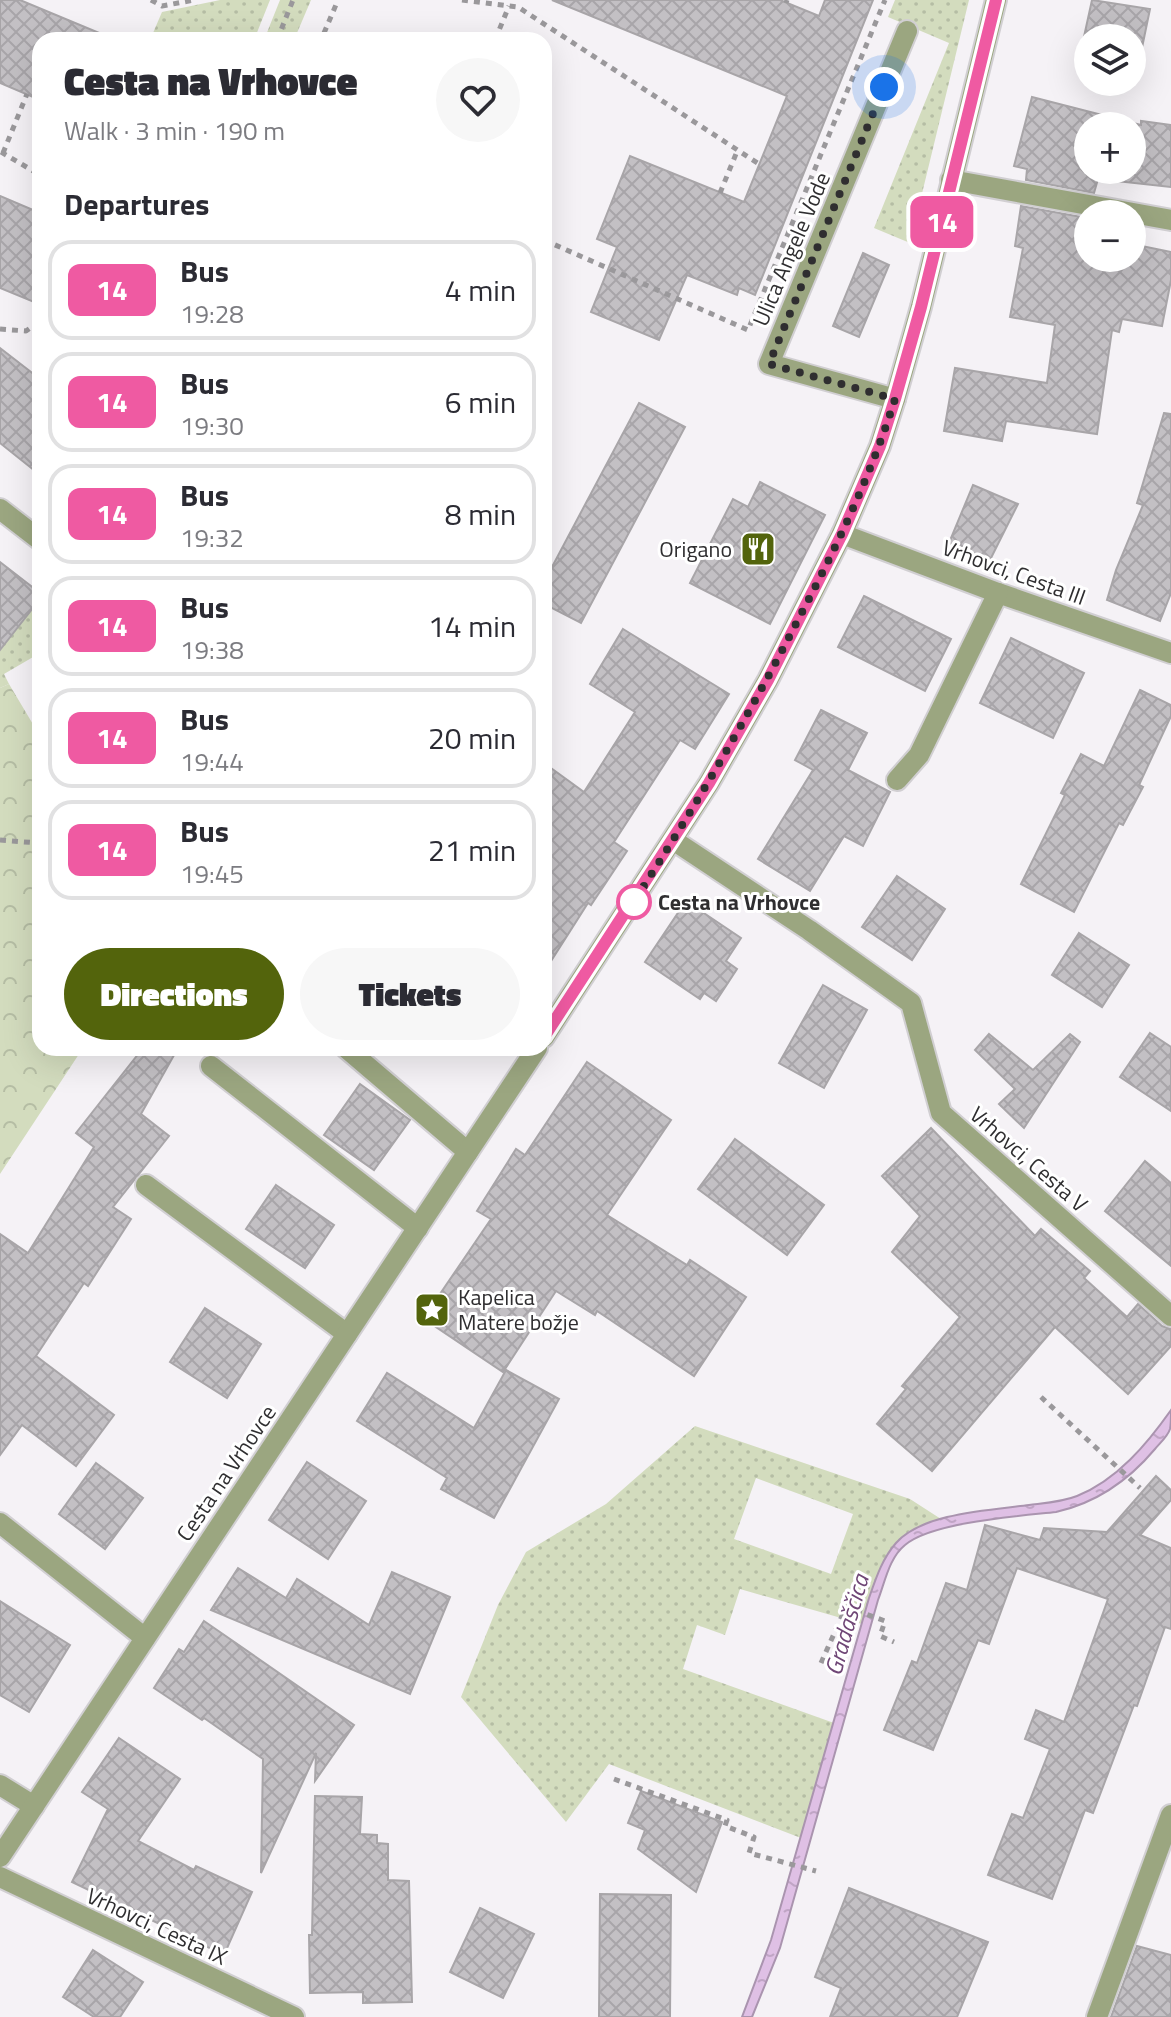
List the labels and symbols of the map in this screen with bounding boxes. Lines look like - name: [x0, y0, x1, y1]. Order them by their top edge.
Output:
- your location: [864, 67, 904, 107]
- street label: Ulica Angele Vode: [743, 167, 839, 331]
- line badge: 14: [906, 196, 978, 248]
- restaurant icon: Origano: [739, 530, 777, 568]
- street label: Vrhovci, Cesta III: [937, 530, 1091, 614]
- place label: Origano: [659, 532, 732, 566]
- marker: Cesta na Vrhovce: [617, 885, 651, 919]
- place label: Cesta na Vrhovce: [658, 885, 820, 919]
- street label: Vrhovci, Cesta V: [962, 1098, 1096, 1220]
- place label: Kapelica Matere božje: [458, 1280, 579, 1339]
- place icon: Kapelica Matere božje: [413, 1291, 451, 1329]
- street label: Cesta na Vrhovce: [168, 1398, 284, 1548]
- water label: Gradaščica: [814, 1568, 878, 1679]
- street label: Vrhovci, Cesta IX: [81, 1878, 233, 1974]

